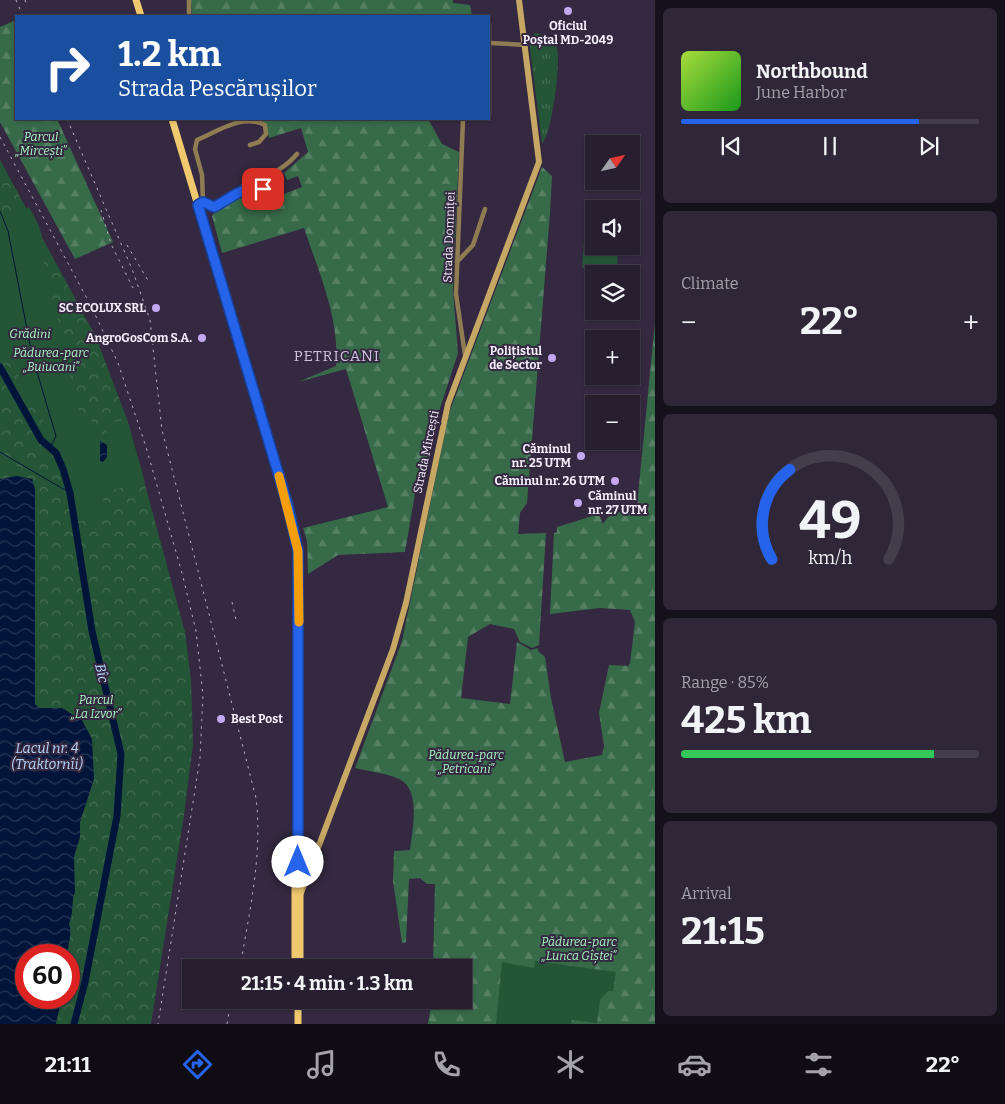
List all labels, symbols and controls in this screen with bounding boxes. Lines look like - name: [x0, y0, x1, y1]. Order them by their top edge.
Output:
- marker: Oficiul Poștal MD-2049: [562, 5, 574, 17]
- place label: Oficiul Poștal MD-2049: [523, 19, 613, 48]
- text: 1.2 km: [118, 33, 221, 75]
- icon: right: [35, 35, 100, 100]
- text: Northbound: [756, 60, 868, 83]
- text: Strada Pescărușilor: [118, 75, 317, 102]
- text: June Harbor: [756, 83, 847, 102]
- park label: Parcul „Mircești”: [14, 130, 68, 159]
- icon: previous: [717, 132, 745, 160]
- icon: pause: [816, 132, 844, 160]
- icon: next: [915, 132, 943, 160]
- north arrow: [585, 135, 640, 190]
- map controls: [585, 135, 640, 450]
- pin: [242, 168, 284, 210]
- icon: arrive: [249, 175, 277, 203]
- street label: Strada Domniței: [440, 191, 459, 283]
- button: sound: [585, 200, 640, 255]
- button: layers: [585, 265, 640, 320]
- text: Climate: [681, 274, 739, 293]
- text: 22°: [800, 298, 859, 344]
- place label: SC ECOLUX SRL: [59, 301, 146, 315]
- marker: SC ECOLUX SRL: [150, 302, 162, 314]
- text: −: [681, 306, 696, 339]
- text: +: [963, 306, 979, 339]
- park label: Grădini: [9, 327, 51, 341]
- button: +: [585, 330, 640, 385]
- place label: AngroGosCom S.A.: [86, 331, 192, 345]
- marker: AngroGosCom S.A.: [196, 332, 208, 344]
- place label: Polițistul de Sector: [489, 344, 542, 372]
- park label: Pădurea-parc „Buiucani”: [13, 346, 89, 374]
- district label: PETRICANI: [294, 347, 380, 365]
- marker: Polițistul de Sector: [546, 352, 558, 364]
- button: −: [585, 395, 640, 450]
- street label: Strada Mircești: [410, 409, 443, 495]
- place label: Căminul nr. 25 UTM: [512, 442, 572, 470]
- marker: Căminul nr. 25 UTM: [575, 450, 587, 462]
- place label: Căminul nr. 26 UTM: [495, 474, 606, 488]
- marker: Căminul nr. 26 UTM: [609, 475, 621, 487]
- place label: Căminul nr. 27 UTM: [588, 489, 648, 517]
- text: 49: [799, 489, 861, 552]
- marker: Căminul nr. 27 UTM: [572, 497, 584, 509]
- text: km/h: [808, 547, 852, 569]
- water label: Bîc: [91, 662, 112, 685]
- text: Range · 85%: [681, 673, 769, 692]
- park label: Parcul „La Izvor”: [70, 693, 122, 721]
- text: 425 km: [681, 697, 811, 743]
- place label: Best Post: [231, 712, 283, 726]
- marker: Best Post: [215, 713, 227, 725]
- water label: Lacul nr. 4 (Traktornîi): [11, 740, 83, 773]
- park label: Pădurea-parc „Petricani”: [428, 748, 504, 776]
- position arrow: [271, 835, 323, 887]
- text: Arrival: [681, 884, 732, 903]
- text: 21:15: [681, 908, 765, 954]
- park label: Pădurea-parc „Lunca Gîștei”: [541, 935, 617, 964]
- speed limit sign: 60: [15, 944, 80, 1009]
- text: 21:15 · 4 min · 1.3 km: [241, 972, 413, 995]
- icon: directions: [180, 1047, 215, 1082]
- icon: music: [304, 1047, 339, 1082]
- icon: phone: [429, 1047, 464, 1082]
- icon: climate: [553, 1047, 588, 1082]
- icon: car: [677, 1047, 712, 1082]
- icon: filters: [801, 1047, 836, 1082]
- text: 21:11: [45, 1051, 91, 1078]
- text: 22°: [926, 1051, 960, 1078]

